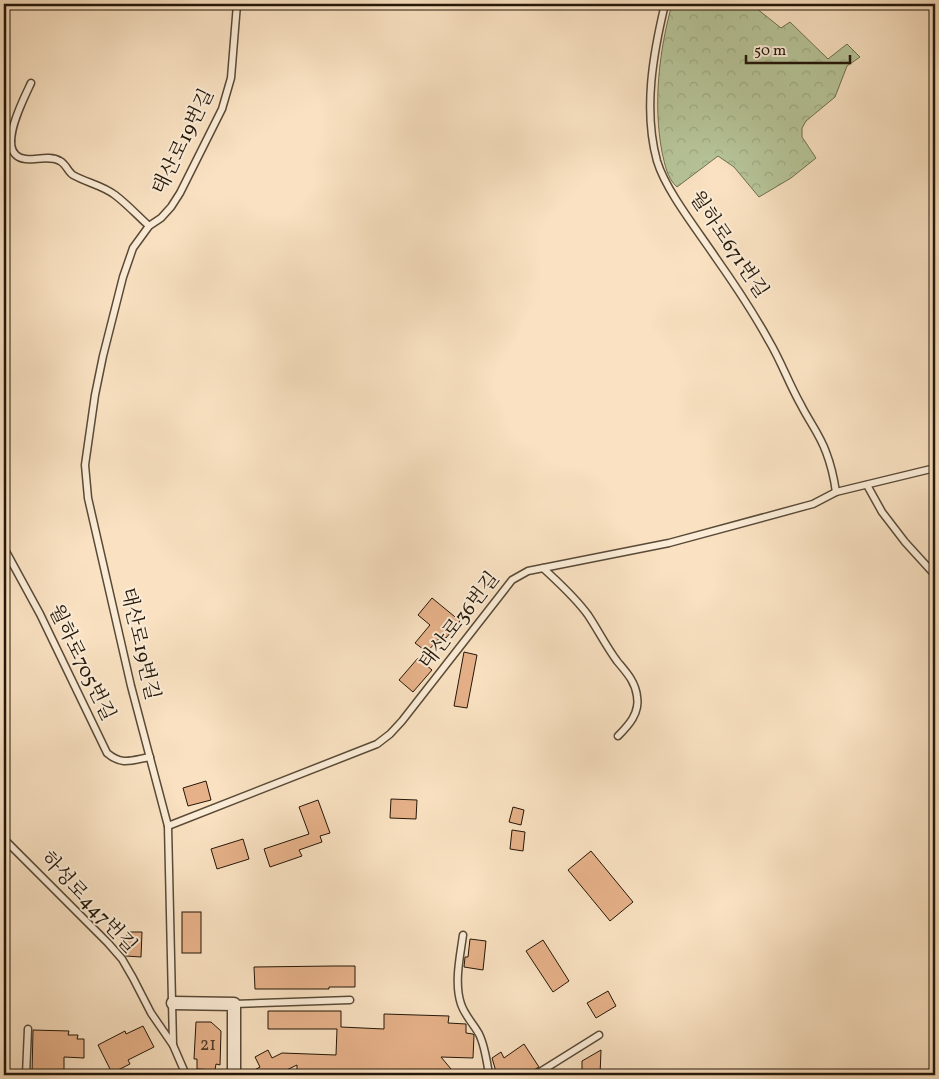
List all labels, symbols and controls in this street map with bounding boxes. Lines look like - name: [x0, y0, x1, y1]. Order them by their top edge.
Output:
- scale bar: [746, 32, 850, 64]
- text: 50 m: [754, 41, 786, 62]
- street label: 태산로19번길: [146, 84, 222, 200]
- street label: 월하로671번길: [682, 186, 774, 304]
- street label: 태산로36번길: [413, 566, 507, 676]
- street label: 태산로19번길: [112, 585, 166, 703]
- street label: 월하로705번길: [41, 600, 121, 726]
- street label: 하성로447번길: [33, 846, 143, 960]
- house number: 21: [200, 1033, 216, 1058]

